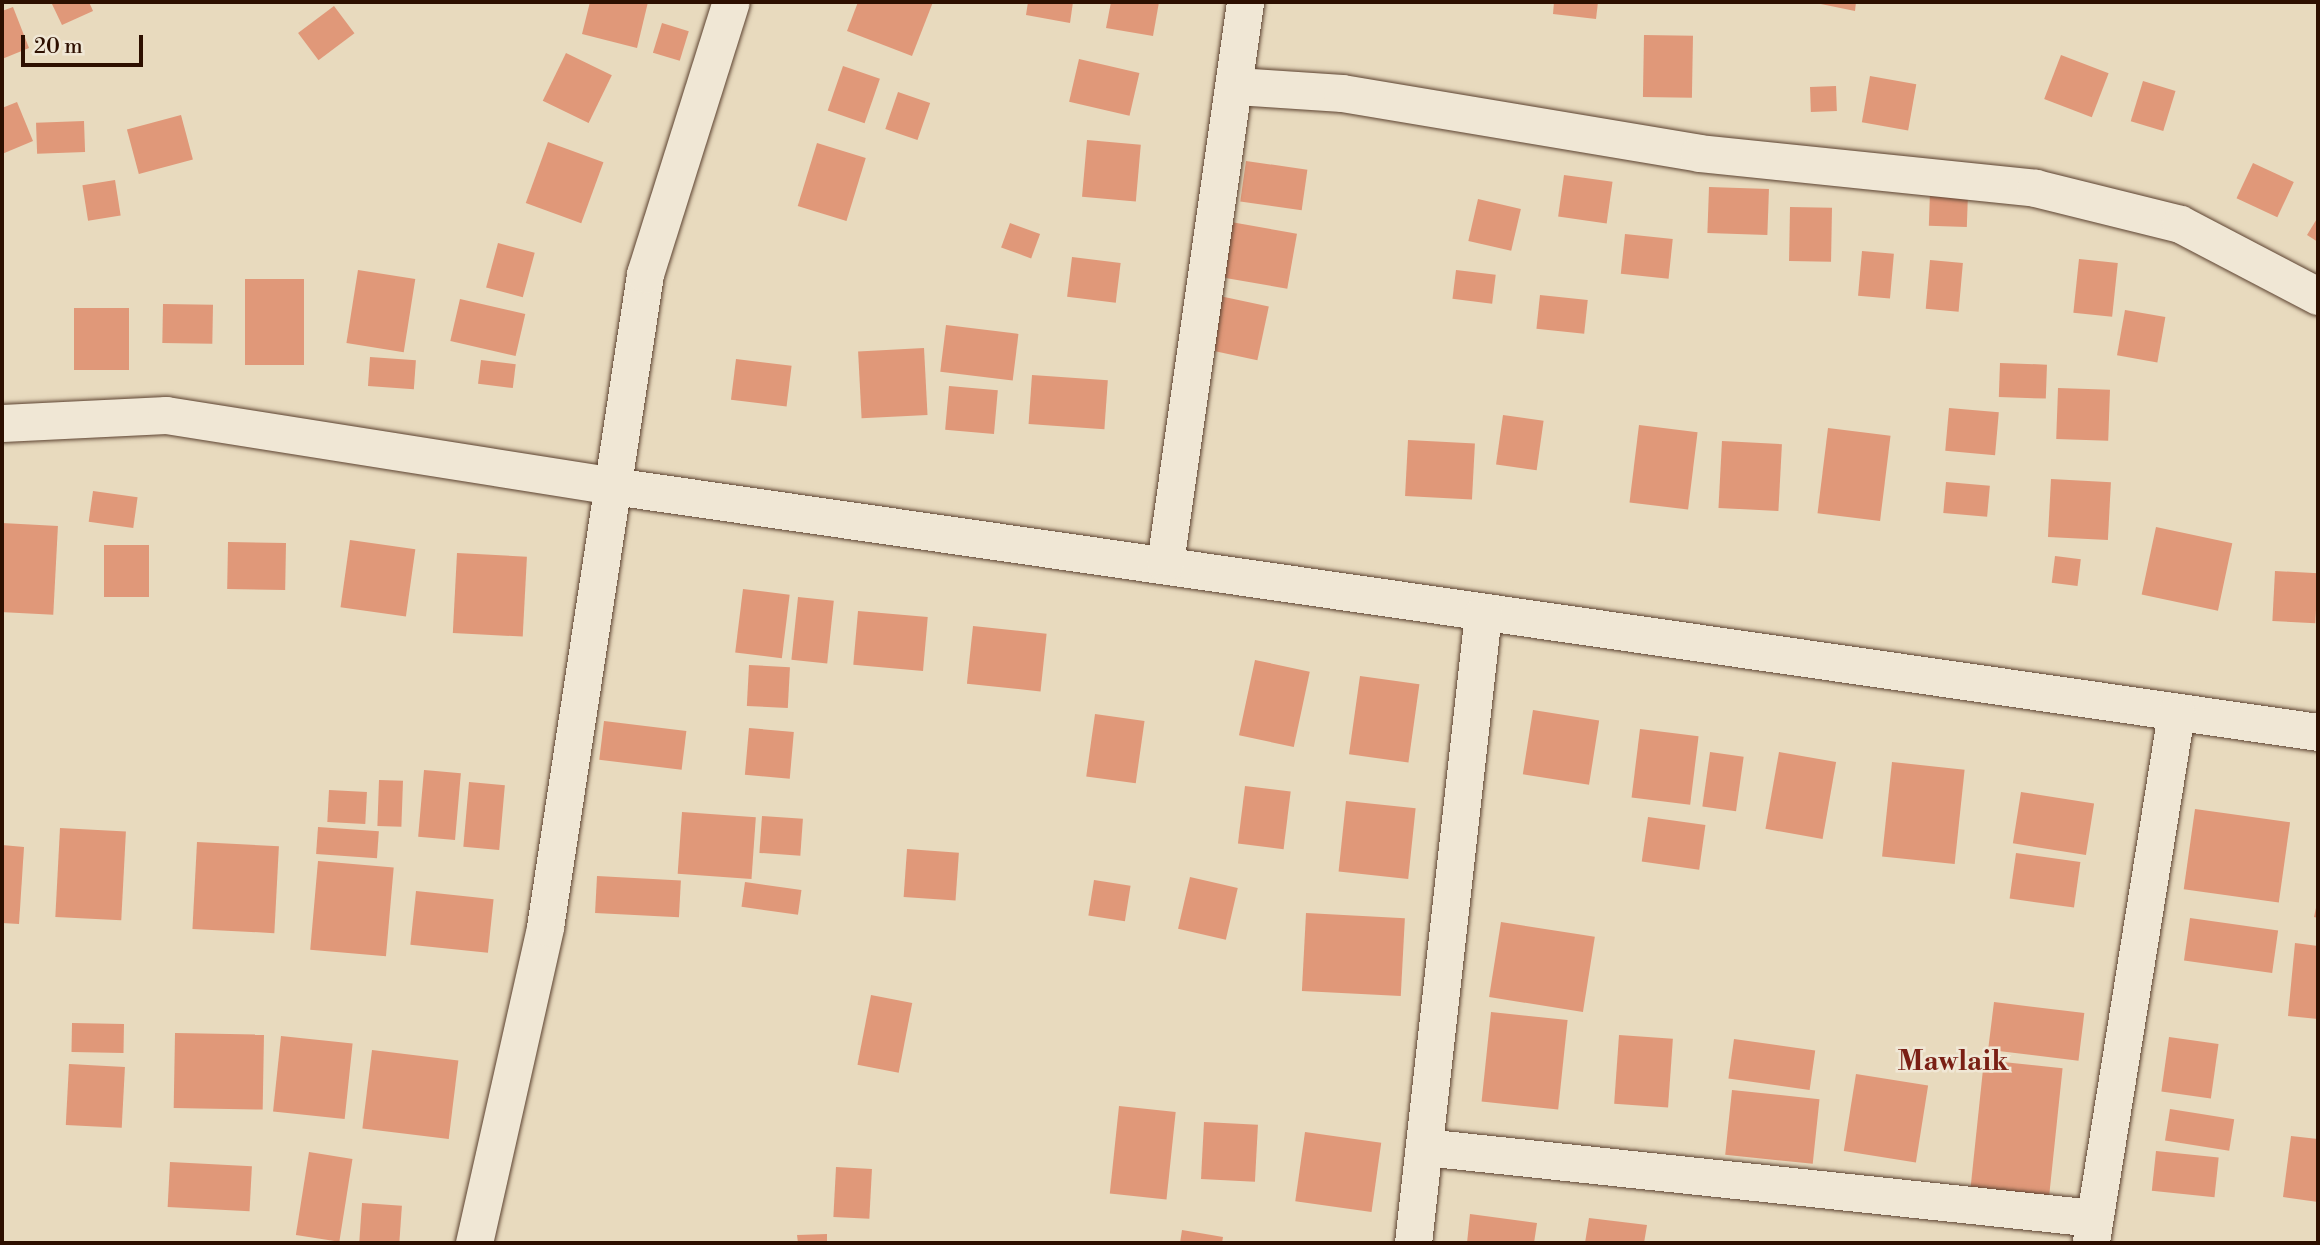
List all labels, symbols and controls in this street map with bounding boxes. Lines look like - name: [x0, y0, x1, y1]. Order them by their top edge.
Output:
- scale bar: [24, 21, 147, 65]
- text: 20 m: [34, 34, 83, 60]
- district label: Mawlaik: [1897, 1045, 2009, 1079]

